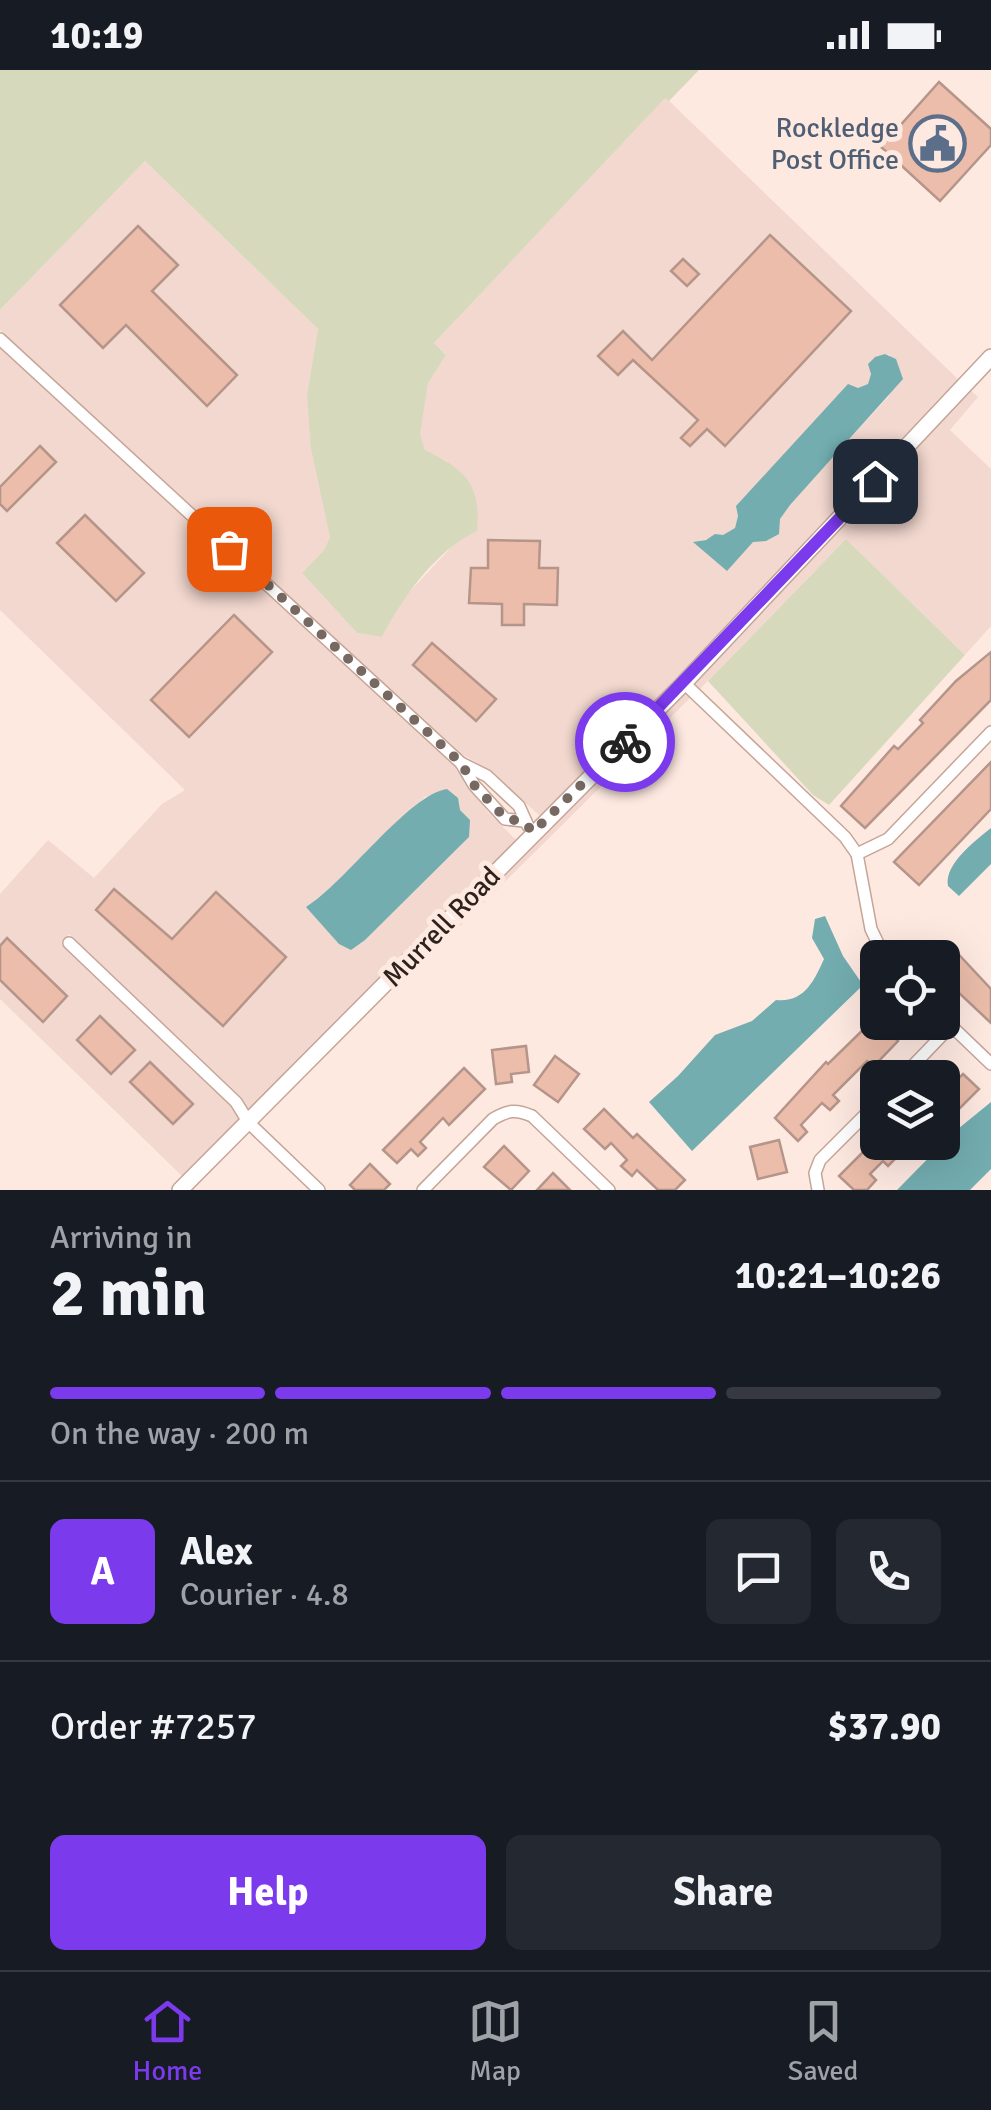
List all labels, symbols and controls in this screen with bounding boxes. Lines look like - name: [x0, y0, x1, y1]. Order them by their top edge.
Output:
- text: 10:19: [50, 12, 143, 59]
- place label: Rockledge Post Office: [771, 111, 899, 177]
- public building icon: Rockledge Post Office: [908, 113, 968, 173]
- pin: [833, 439, 918, 524]
- icon: home: [848, 454, 903, 509]
- pin: [187, 507, 272, 592]
- icon: bag: [202, 522, 257, 577]
- courier: [575, 692, 675, 792]
- icon: bike: [598, 715, 653, 770]
- street label: Murrell Road: [376, 859, 508, 994]
- map controls: [860, 940, 960, 1160]
- button: locate: [860, 940, 960, 1040]
- button: layers: [860, 1060, 960, 1160]
- text: Arriving in: [50, 1218, 192, 1257]
- text: 10:21–10:26: [735, 1252, 941, 1299]
- text: 2 min: [50, 1254, 207, 1334]
- text: On the way · 200 m: [50, 1414, 309, 1453]
- button: chat: [706, 1519, 811, 1624]
- button: phone: [836, 1519, 941, 1624]
- text: Alex: [180, 1528, 253, 1575]
- text: A: [90, 1548, 115, 1595]
- text: Courier · 4.8: [180, 1575, 349, 1614]
- text: Order #7257: [50, 1703, 257, 1750]
- text: $37.90: [828, 1703, 941, 1750]
- button: Help: [50, 1835, 486, 1950]
- button: Share: [506, 1835, 941, 1950]
- tab: Home: [133, 1994, 202, 2088]
- tab: Map: [468, 1994, 523, 2088]
- tab: Saved: [788, 1994, 858, 2088]

